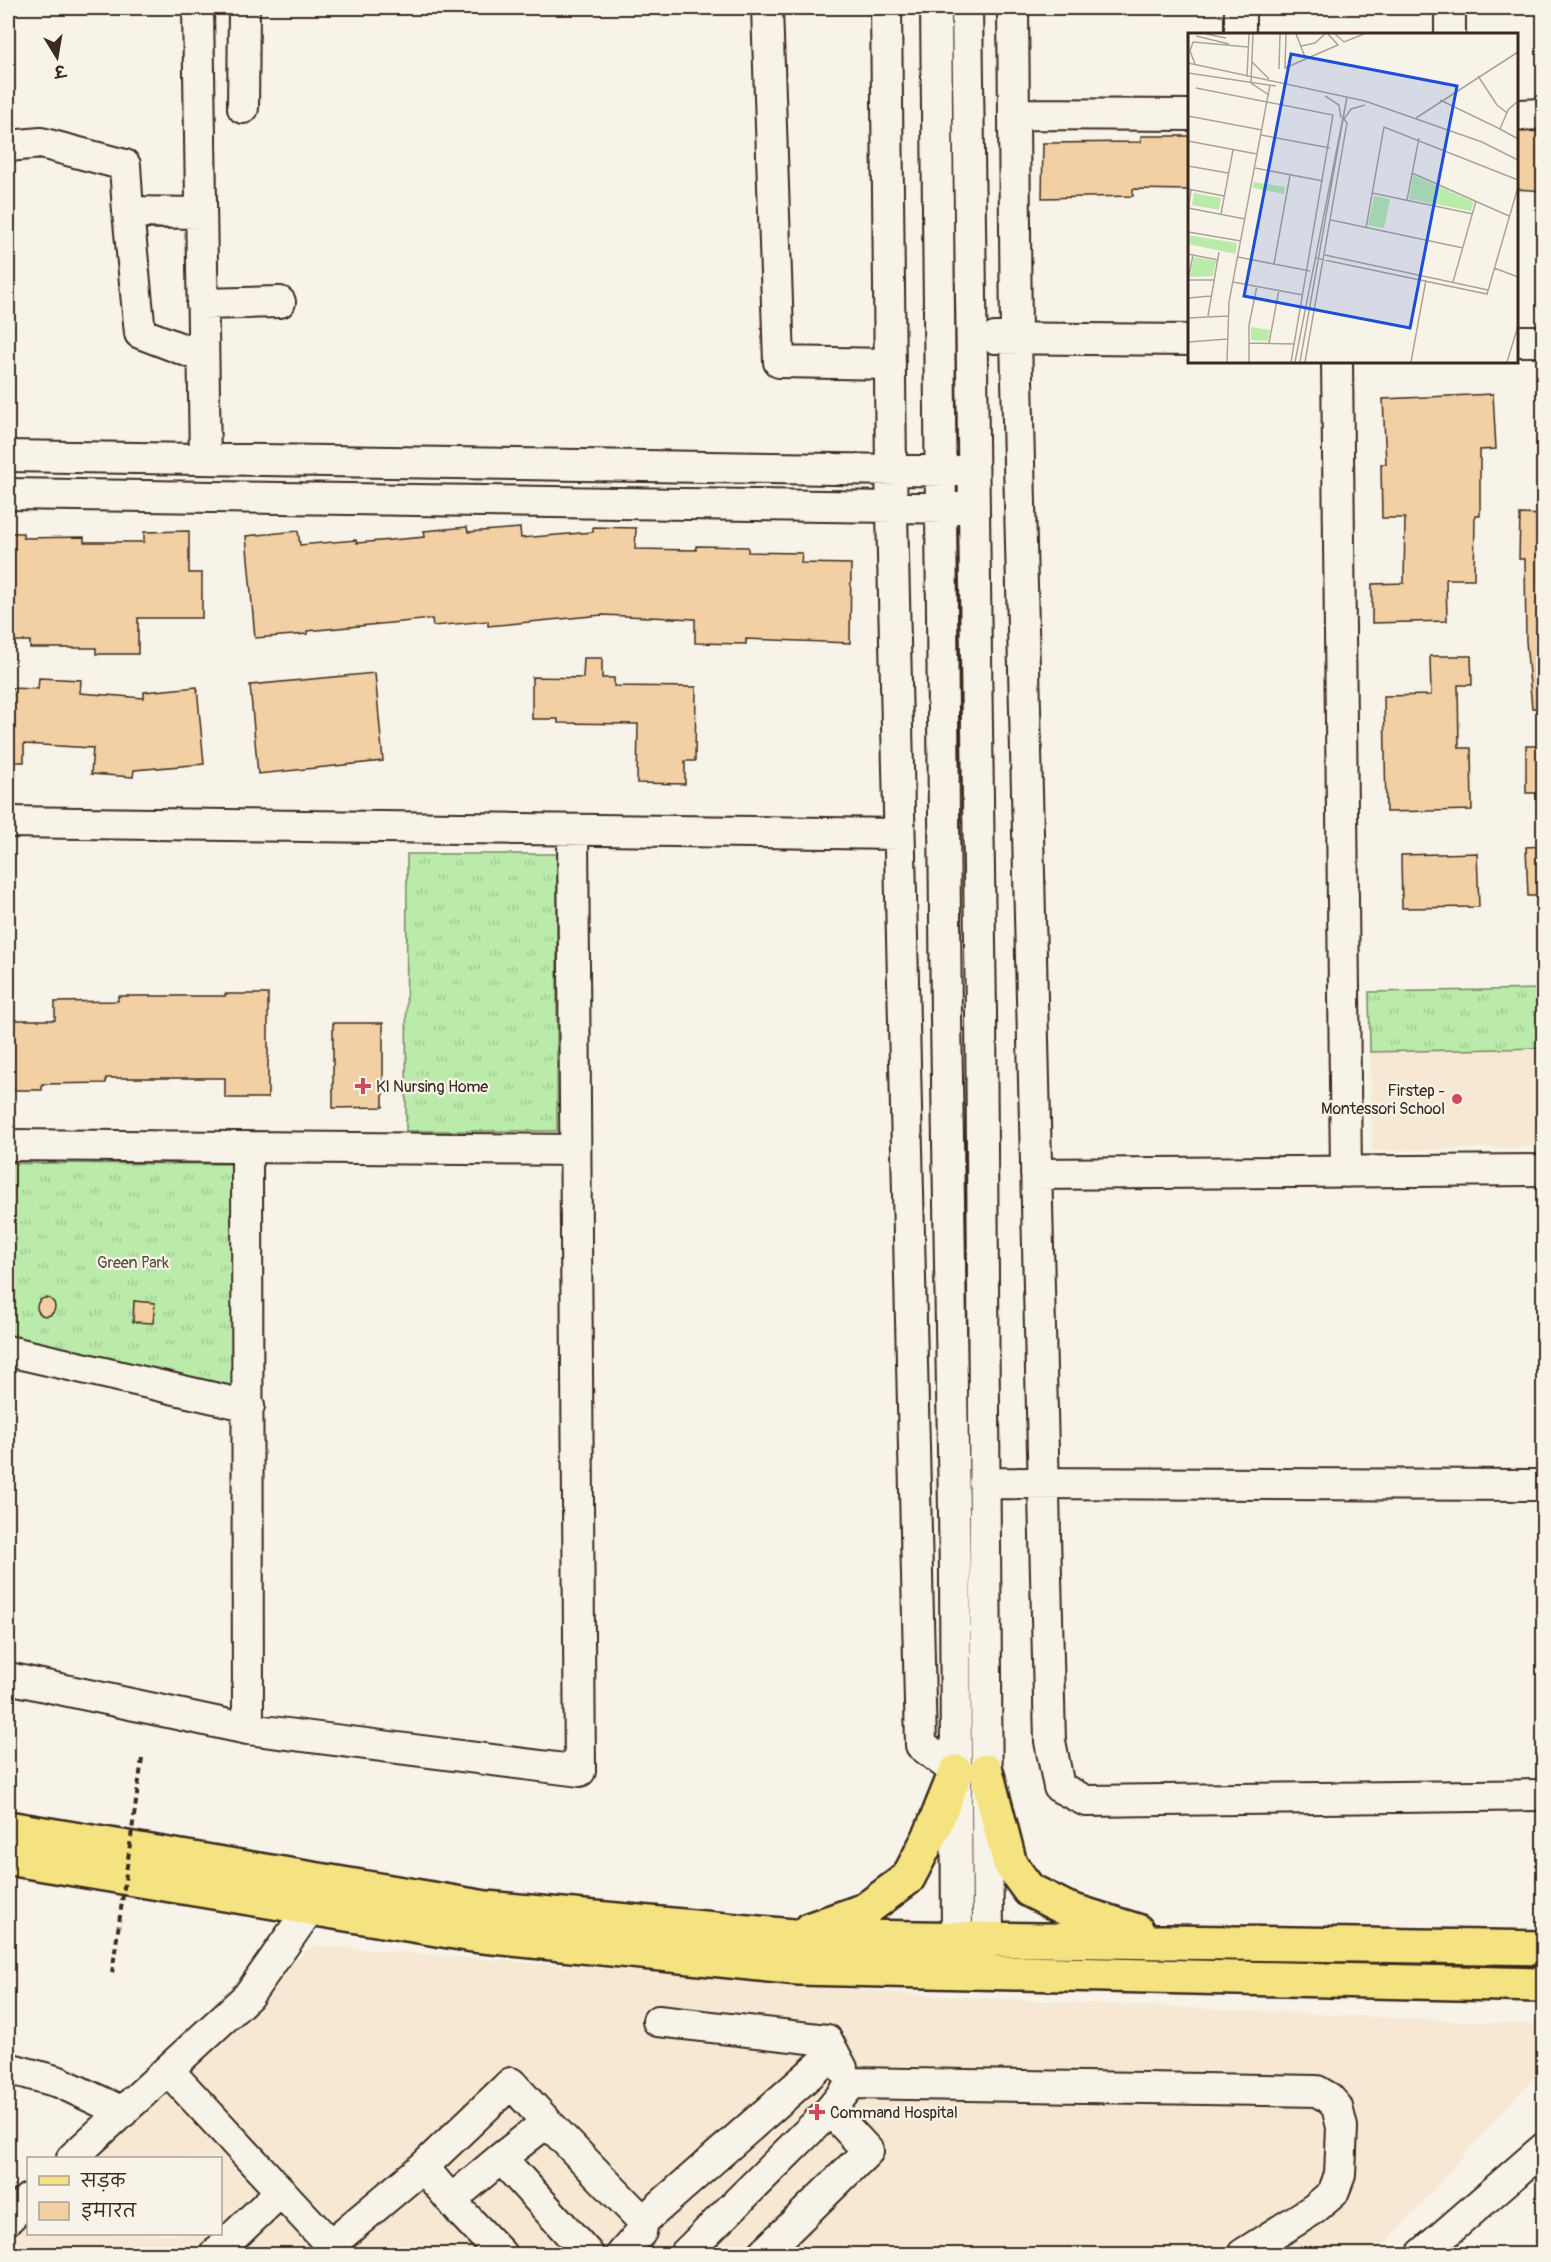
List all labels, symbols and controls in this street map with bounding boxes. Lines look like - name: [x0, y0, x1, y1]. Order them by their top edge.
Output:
- north arrow: [27, 27, 87, 87]
- inset map: [1188, 33, 1518, 363]
- text: उ: [51, 60, 69, 82]
- marker: Kl Nursing Home: [354, 1077, 372, 1095]
- place label: Kl Nursing Home: [376, 1077, 488, 1097]
- place label: Firstep - Montessori School: [1321, 1081, 1445, 1119]
- marker: Firstep - Montessori School: [1450, 1092, 1464, 1106]
- park label: Green Park: [97, 1253, 169, 1273]
- marker: Command Hospital: [808, 2103, 826, 2121]
- place label: Command Hospital: [830, 2103, 958, 2123]
- legend: [27, 2157, 222, 2235]
- text: सड़क: [80, 2170, 126, 2193]
- text: इमारत: [81, 2200, 137, 2223]

